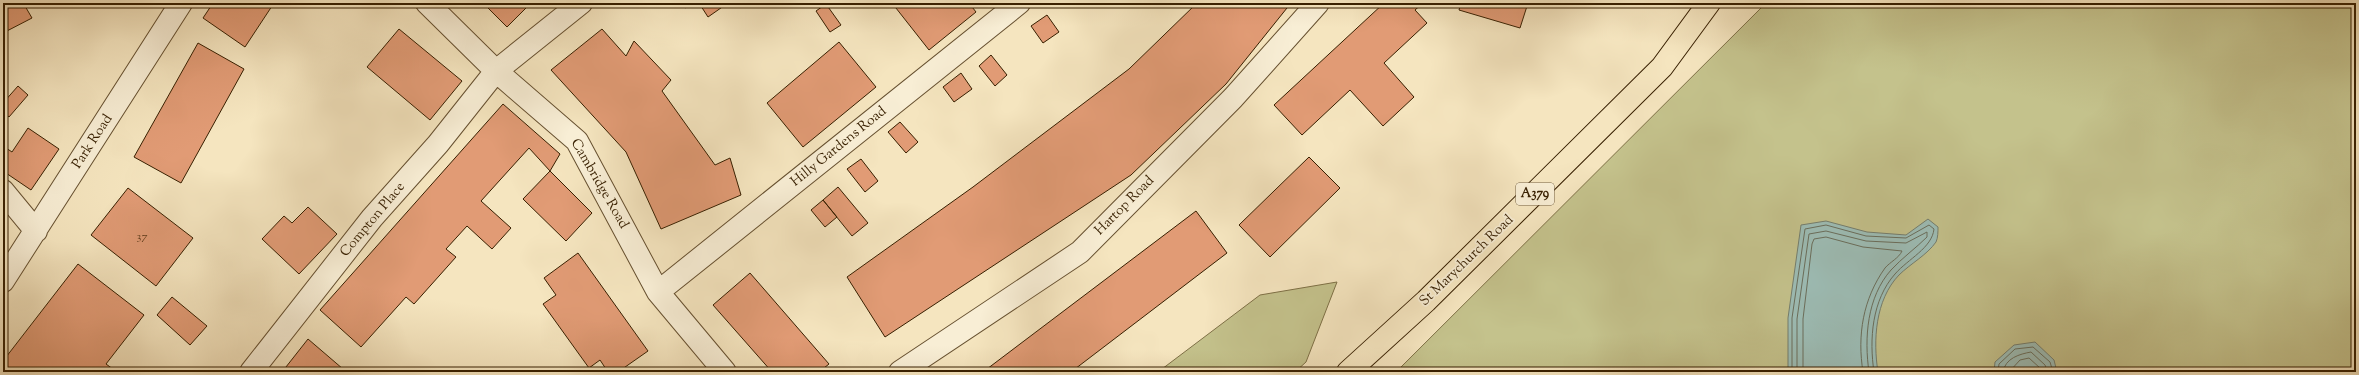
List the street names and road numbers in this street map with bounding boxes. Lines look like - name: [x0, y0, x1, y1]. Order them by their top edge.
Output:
- street label: Hilly Gardens Road: [787, 102, 891, 192]
- street label: Park Road: [68, 111, 118, 173]
- street label: Cambridge Road: [565, 135, 633, 233]
- street label: Hartop Road: [1091, 172, 1159, 240]
- street label: Compton Place: [336, 178, 410, 262]
- road number: A379: [1516, 183, 1554, 205]
- street label: St Marychurch Road: [1416, 211, 1519, 311]

